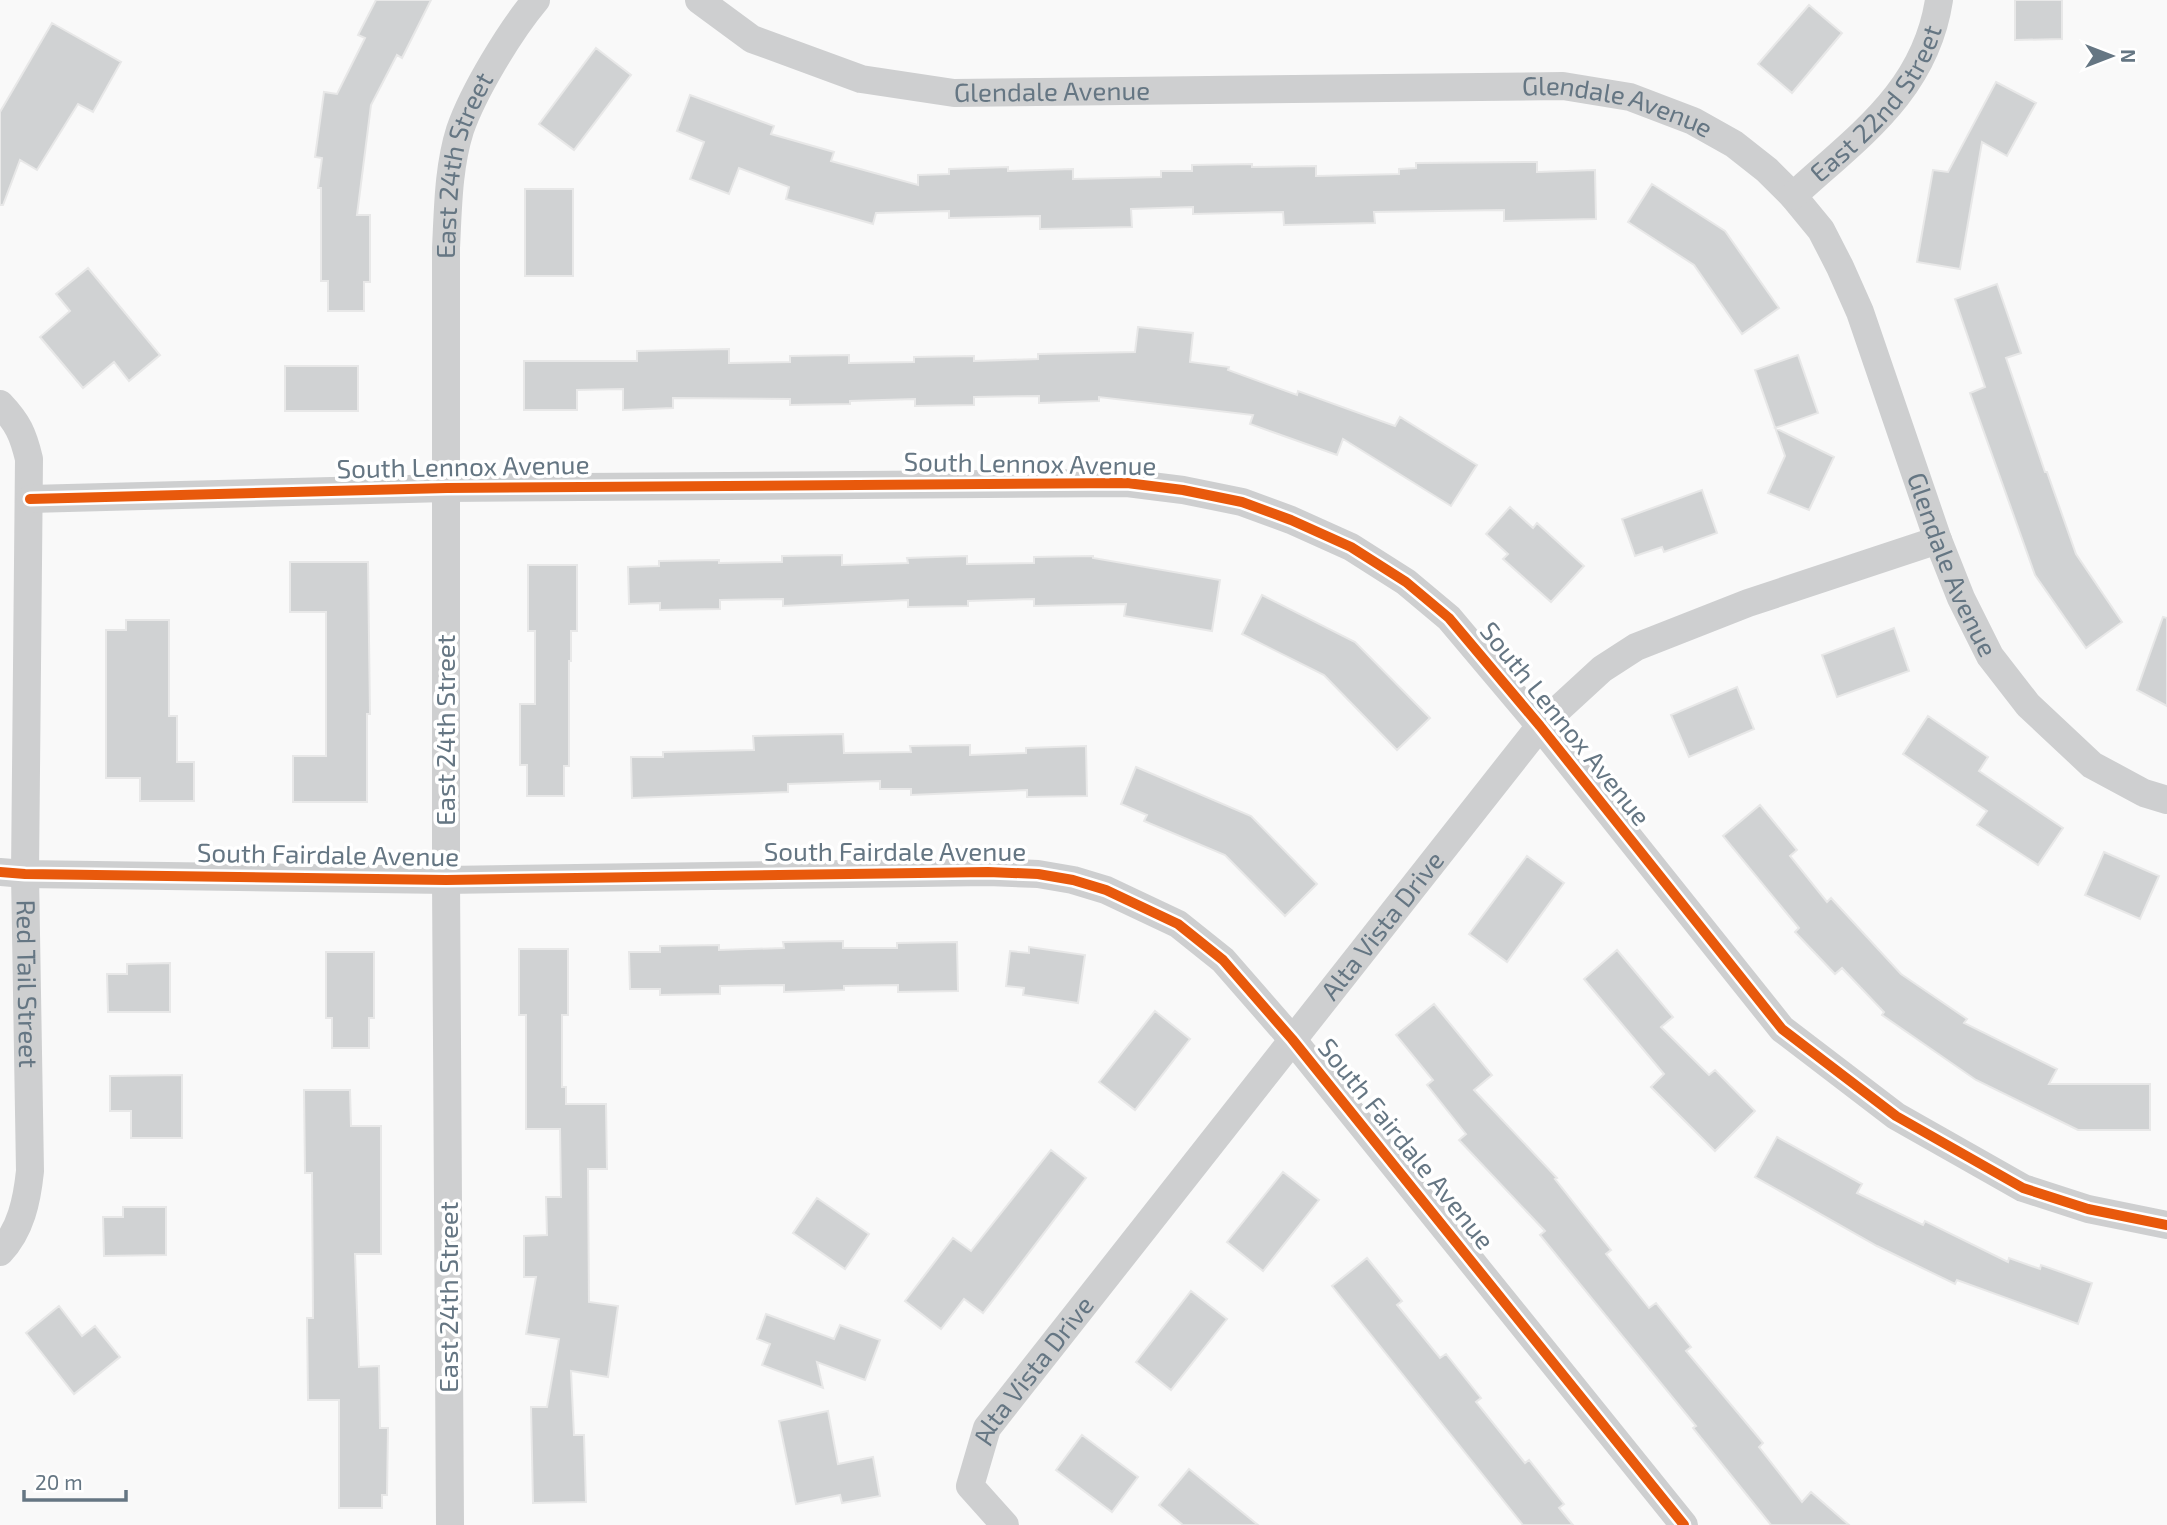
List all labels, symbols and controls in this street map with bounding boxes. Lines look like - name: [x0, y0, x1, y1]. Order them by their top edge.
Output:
- street label: East 22nd Street: [1803, 21, 1947, 187]
- north arrow: [2076, 21, 2146, 91]
- text: N: [2117, 49, 2140, 63]
- street label: East 24th Street: [429, 66, 498, 259]
- street label: Glendale Avenue: [1522, 69, 1719, 143]
- street label: Glendale Avenue: [954, 74, 1150, 107]
- street label: South Lennox Avenue: [903, 445, 1157, 480]
- street label: South Lennox Avenue: [336, 448, 590, 483]
- street label: Glendale Avenue: [1902, 468, 2005, 661]
- street label: South Lennox Avenue: [1475, 615, 1658, 831]
- street label: East 24th Street: [429, 634, 460, 826]
- street label: South Fairdale Avenue: [764, 835, 1026, 866]
- street label: South Fairdale Avenue: [197, 836, 460, 871]
- street label: Alta Vista Drive: [1313, 845, 1449, 1005]
- street label: Red Tail Street: [11, 899, 45, 1068]
- street label: South Fairdale Avenue: [1313, 1031, 1502, 1255]
- street label: East 24th Street: [432, 1201, 463, 1393]
- street label: Alta Vista Drive: [966, 1289, 1099, 1448]
- scale bar: [24, 1458, 126, 1502]
- text: 20 m: [35, 1469, 83, 1494]

